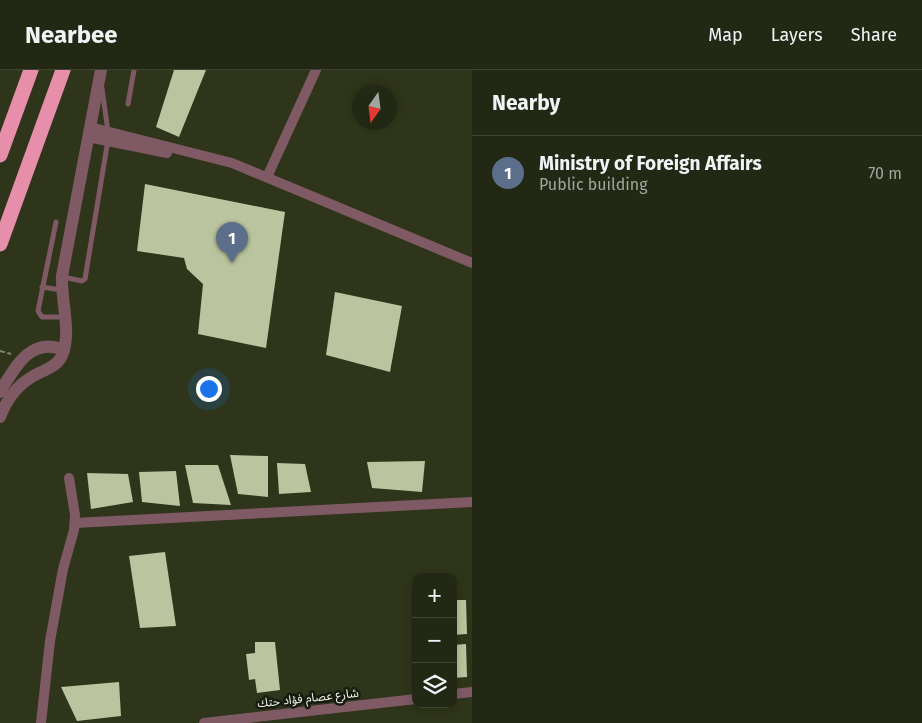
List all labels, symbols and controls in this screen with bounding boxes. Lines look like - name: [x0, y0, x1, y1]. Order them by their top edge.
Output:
- text: Nearbee: [25, 21, 118, 49]
- text: Map: [708, 24, 743, 46]
- text: Layers: [771, 24, 823, 46]
- text: Share: [851, 24, 897, 46]
- north arrow: [352, 85, 397, 130]
- text: Nearby: [492, 90, 560, 116]
- text: Ministry of Foreign Affairs: [539, 152, 762, 175]
- text: 1: [504, 164, 512, 183]
- text: 70 m: [868, 164, 902, 183]
- text: Public building: [539, 175, 647, 194]
- pin: 1: [216, 222, 248, 263]
- your location: [196, 376, 222, 402]
- map controls: [412, 573, 457, 708]
- button: +: [412, 573, 457, 618]
- button: −: [412, 618, 457, 663]
- button: layers: [412, 663, 457, 708]
- street label: شارع عصام فؤاد حتك: [257, 686, 360, 712]

